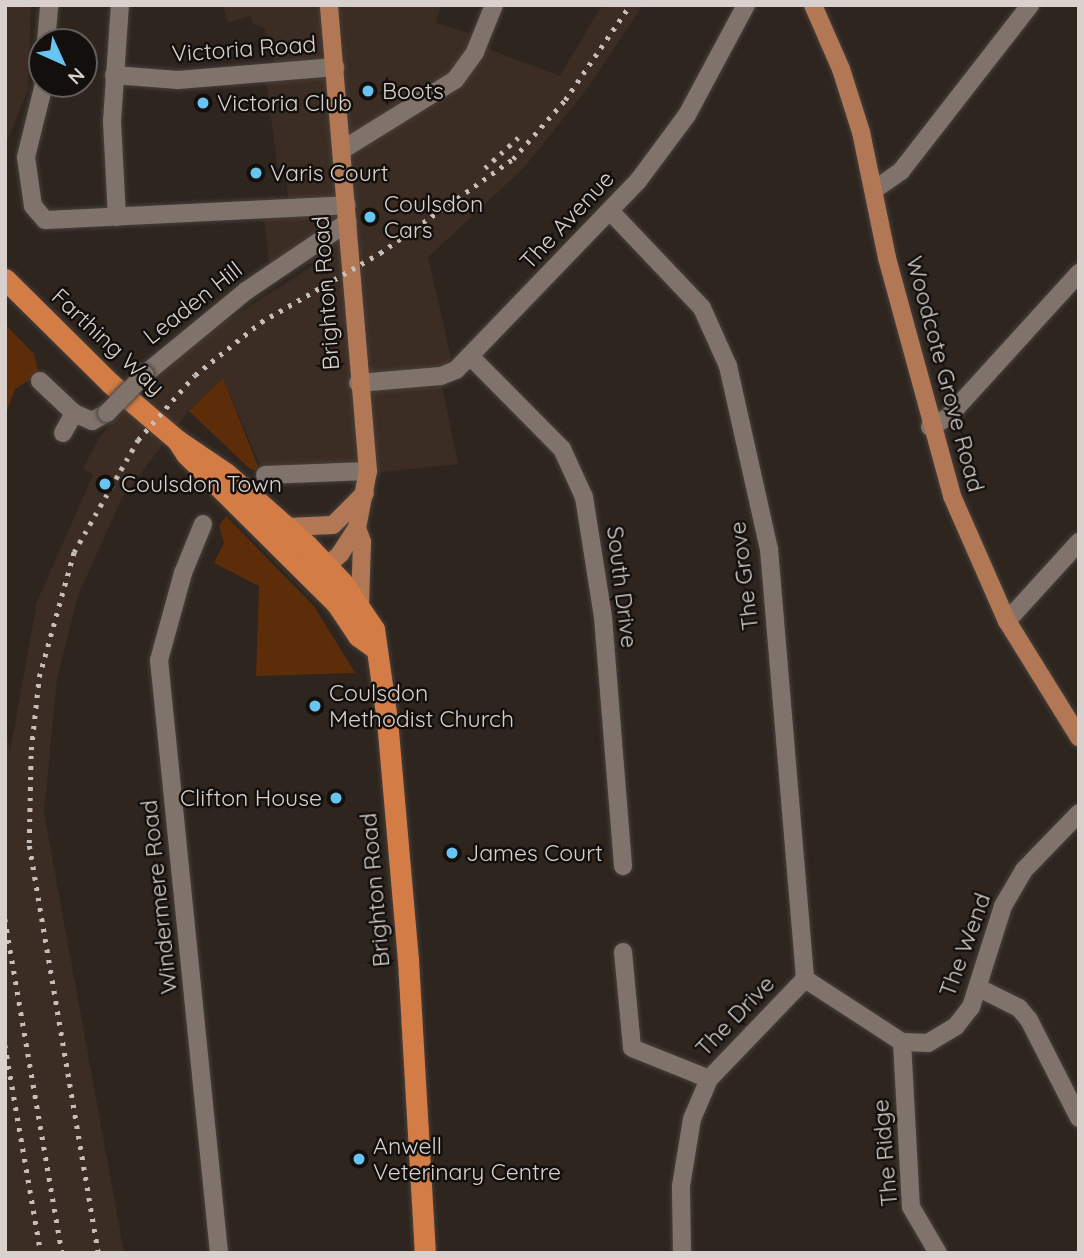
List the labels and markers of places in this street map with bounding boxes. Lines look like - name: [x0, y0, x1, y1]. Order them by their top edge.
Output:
- place label: Boots: [382, 77, 444, 105]
- marker: Boots: [360, 83, 376, 99]
- place label: Victoria Club: [217, 89, 352, 117]
- marker: Victoria Club: [195, 95, 211, 111]
- place label: Varis Court: [270, 159, 388, 187]
- marker: Varis Court: [248, 165, 264, 181]
- place label: Coulsdon Cars: [384, 190, 483, 244]
- marker: Coulsdon Cars: [362, 209, 378, 225]
- place label: Coulsdon Town: [121, 470, 282, 498]
- marker: Coulsdon Town: [95, 474, 115, 494]
- place label: Coulsdon Methodist Church: [329, 679, 514, 733]
- marker: Coulsdon Methodist Church: [307, 698, 323, 714]
- place label: Clifton House: [180, 784, 322, 812]
- marker: Clifton House: [328, 790, 344, 806]
- place label: James Court: [466, 839, 603, 867]
- marker: James Court: [444, 845, 460, 861]
- place label: Anwell Veterinary Centre: [373, 1132, 561, 1186]
- marker: Anwell Veterinary Centre: [351, 1151, 367, 1167]

